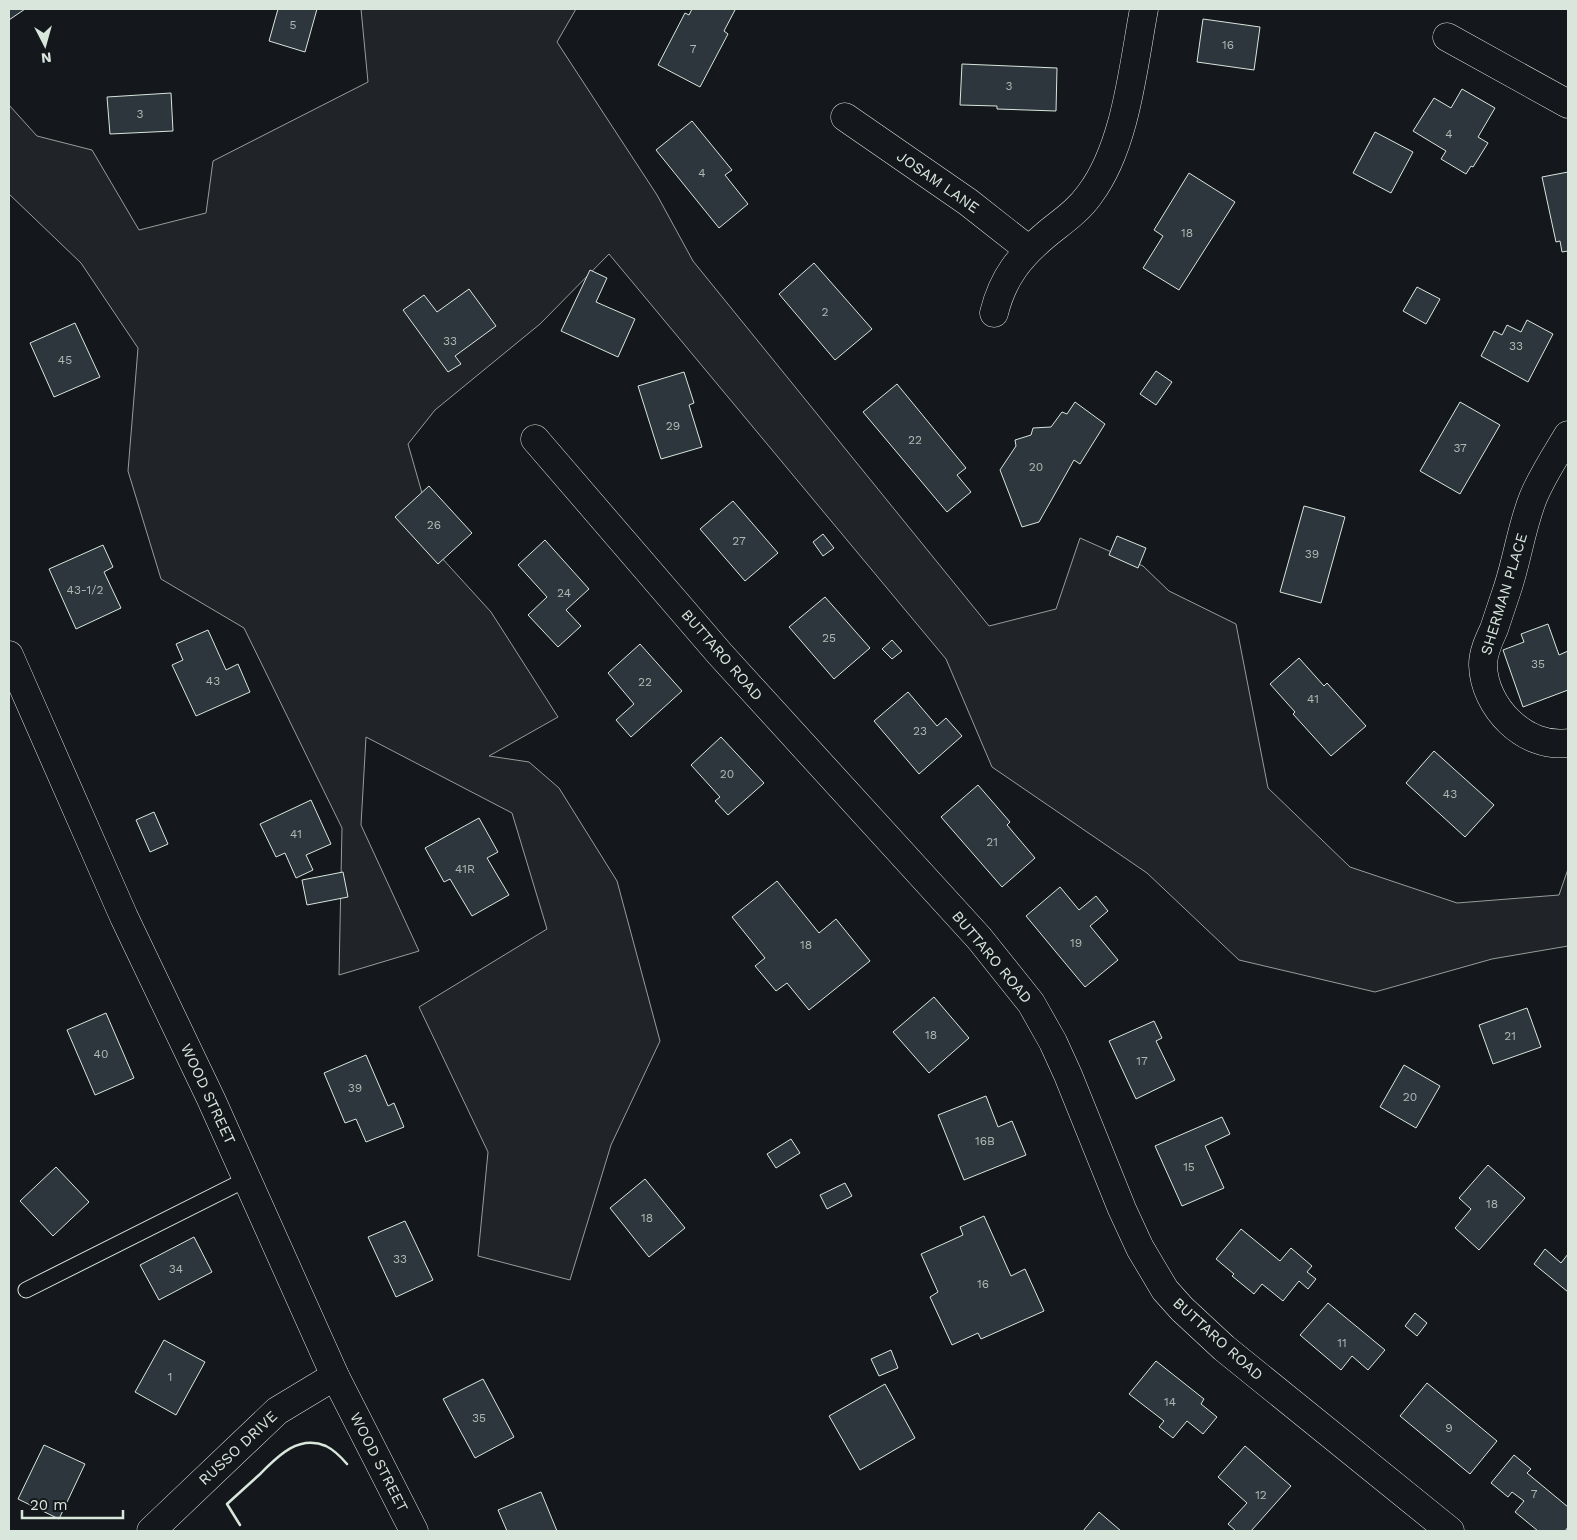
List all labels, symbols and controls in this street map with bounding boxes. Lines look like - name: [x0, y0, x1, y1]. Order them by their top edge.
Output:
- house number: 5: [290, 18, 297, 32]
- north arrow: [20, 20, 70, 70]
- house number: 16: [1222, 38, 1234, 52]
- house number: 7: [690, 42, 697, 56]
- text: N: [40, 49, 52, 66]
- house number: 3: [1006, 79, 1013, 93]
- house number: 3: [137, 107, 144, 121]
- house number: 4: [1445, 127, 1453, 141]
- street label: JOSAM LANE: [893, 147, 983, 217]
- house number: 4: [698, 166, 706, 180]
- house number: 18: [1181, 226, 1193, 240]
- house number: 2: [822, 305, 829, 319]
- house number: 33: [443, 334, 457, 348]
- house number: 33: [1509, 339, 1523, 353]
- house number: 45: [58, 353, 72, 367]
- house number: 29: [666, 419, 680, 433]
- house number: 22: [908, 433, 922, 447]
- house number: 37: [1453, 441, 1467, 455]
- house number: 20: [1029, 460, 1043, 474]
- house number: 26: [427, 518, 441, 532]
- street label: SHERMAN PLACE: [1477, 531, 1531, 657]
- house number: 27: [732, 534, 746, 548]
- house number: 39: [1305, 547, 1319, 561]
- house number: 43-1/2: [67, 583, 103, 597]
- house number: 24: [557, 586, 571, 600]
- street label: BUTTARO ROAD: [678, 606, 766, 704]
- house number: 25: [822, 631, 836, 645]
- house number: 35: [1531, 657, 1545, 671]
- house number: 43: [206, 674, 220, 688]
- house number: 22: [638, 675, 652, 689]
- house number: 41: [1307, 692, 1319, 706]
- house number: 23: [913, 724, 927, 738]
- house number: 20: [720, 767, 734, 781]
- house number: 43: [1443, 787, 1457, 801]
- house number: 41: [290, 827, 302, 841]
- house number: 21: [986, 835, 998, 849]
- house number: 41R: [455, 862, 475, 876]
- street label: BUTTARO ROAD: [948, 907, 1036, 1007]
- house number: 19: [1070, 936, 1082, 950]
- house number: 18: [800, 938, 812, 952]
- house number: 18: [925, 1028, 937, 1042]
- house number: 21: [1504, 1029, 1516, 1043]
- street label: WOOD STREET: [177, 1041, 239, 1147]
- house number: 40: [94, 1047, 108, 1061]
- house number: 17: [1136, 1054, 1148, 1068]
- house number: 39: [348, 1081, 362, 1095]
- house number: 20: [1403, 1090, 1417, 1104]
- house number: 16B: [975, 1134, 995, 1148]
- house number: 15: [1183, 1160, 1195, 1174]
- house number: 18: [1486, 1197, 1498, 1211]
- house number: 18: [641, 1211, 653, 1225]
- house number: 33: [393, 1252, 407, 1266]
- house number: 34: [169, 1262, 183, 1276]
- house number: 16: [977, 1277, 989, 1291]
- street label: BUTTARO ROAD: [1169, 1294, 1267, 1384]
- house number: 11: [1337, 1336, 1347, 1350]
- house number: 1: [168, 1370, 172, 1384]
- house number: 14: [1164, 1395, 1176, 1409]
- street label: RUSSO DRIVE: [195, 1407, 281, 1489]
- street label: WOOD STREET: [346, 1409, 412, 1515]
- house number: 35: [472, 1411, 486, 1425]
- house number: 9: [1445, 1421, 1453, 1435]
- house number: 7: [1531, 1487, 1538, 1501]
- scale bar: [22, 1488, 124, 1520]
- house number: 12: [1255, 1488, 1267, 1502]
- text: 20 m: [30, 1496, 68, 1514]

